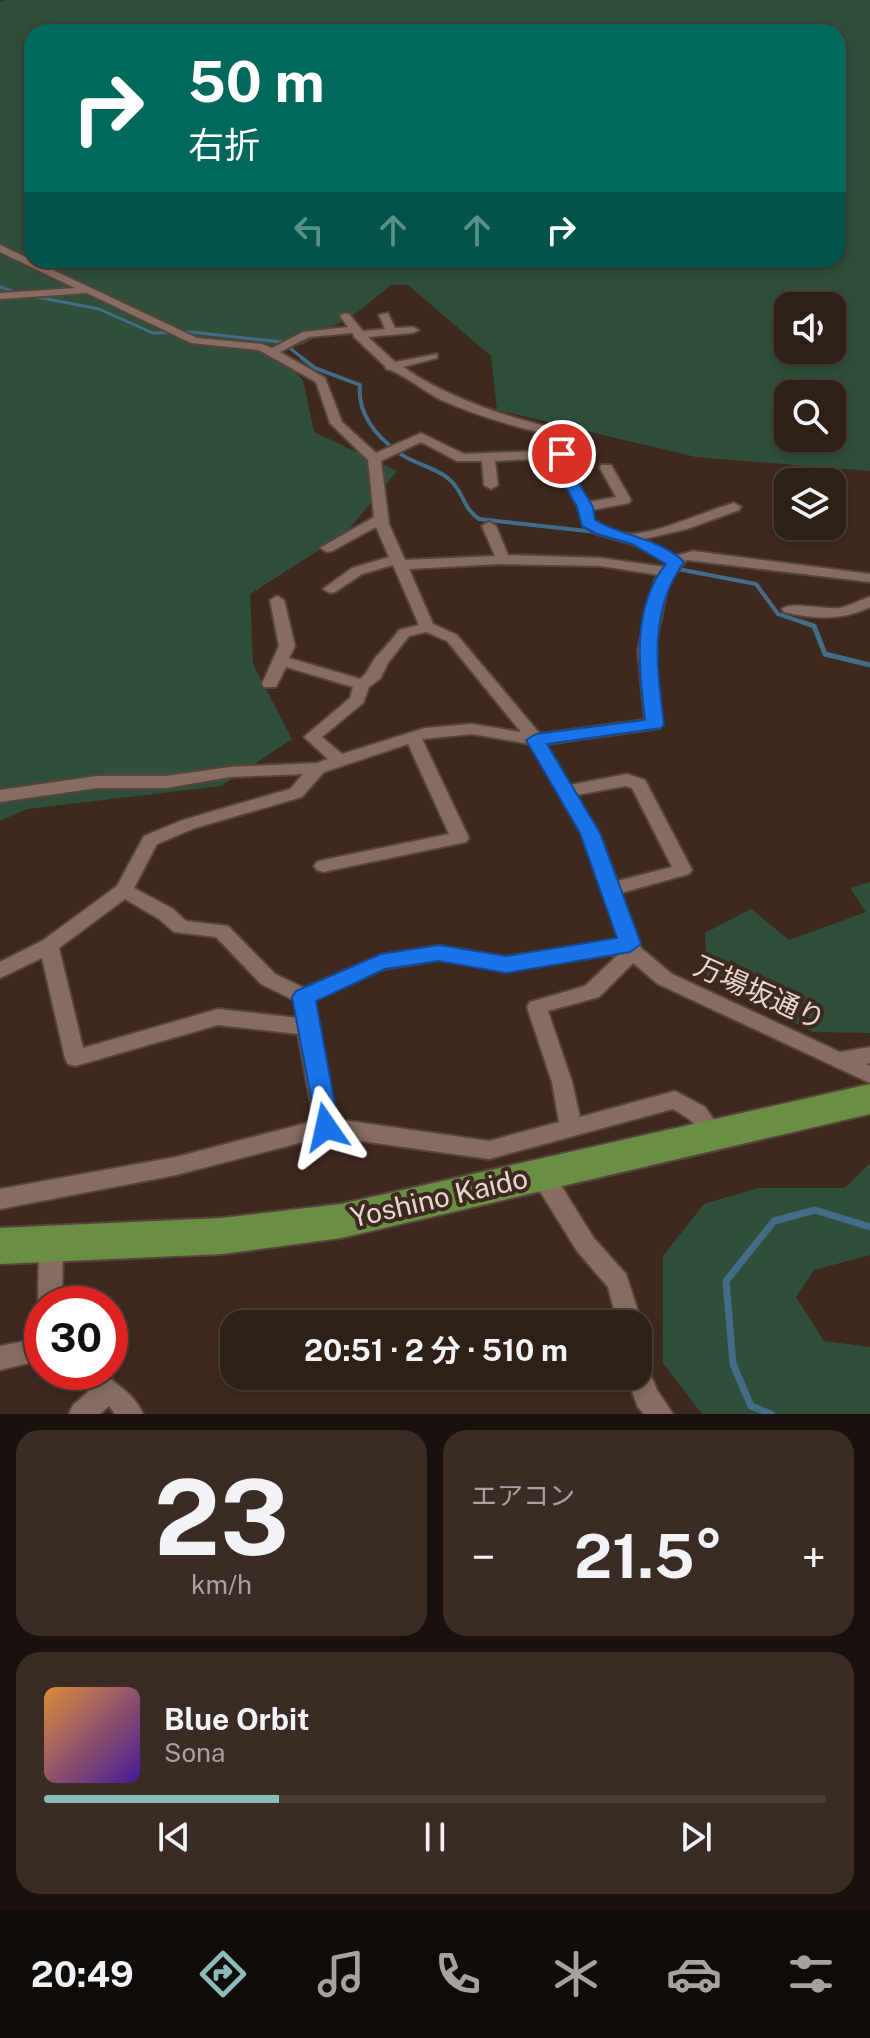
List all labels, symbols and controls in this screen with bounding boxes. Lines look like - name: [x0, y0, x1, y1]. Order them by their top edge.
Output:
- text: 50 m: [188, 49, 325, 115]
- icon: right: [56, 56, 160, 160]
- text: 右折: [188, 124, 260, 166]
- icon: left: [287, 208, 331, 252]
- icon: ahead: [371, 208, 415, 252]
- icon: ahead: [455, 208, 499, 252]
- icon: right: [539, 208, 583, 252]
- map controls: [774, 292, 846, 540]
- button: sound: [774, 292, 846, 364]
- button: search: [774, 380, 846, 452]
- pin: [528, 420, 596, 488]
- icon: arrive: [540, 432, 584, 476]
- button: layers: [774, 468, 846, 540]
- street label: 万場坂通り: [689, 948, 831, 1036]
- position arrow: [284, 1085, 368, 1169]
- street label: Yoshino Kaido: [347, 1161, 531, 1233]
- speed limit sign: 30: [24, 1286, 128, 1390]
- text: 20:51 · 2 分 · 510 m: [304, 1332, 568, 1368]
- text: 23: [154, 1456, 289, 1578]
- text: エアコン: [471, 1480, 575, 1511]
- text: 21.5°: [574, 1521, 723, 1592]
- text: −: [471, 1531, 495, 1583]
- text: +: [802, 1531, 826, 1583]
- text: km/h: [191, 1569, 252, 1600]
- text: Blue Orbit: [164, 1701, 310, 1737]
- text: Sona: [164, 1737, 225, 1768]
- icon: previous: [152, 1815, 196, 1859]
- icon: pause: [413, 1815, 457, 1859]
- icon: next: [674, 1815, 718, 1859]
- icon: directions: [195, 1946, 251, 2002]
- icon: music: [313, 1946, 369, 2002]
- icon: phone: [430, 1946, 486, 2002]
- icon: climate: [548, 1946, 604, 2002]
- icon: car: [666, 1946, 722, 2002]
- icon: filters: [783, 1946, 839, 2002]
- text: 20:49: [31, 1953, 134, 1995]

